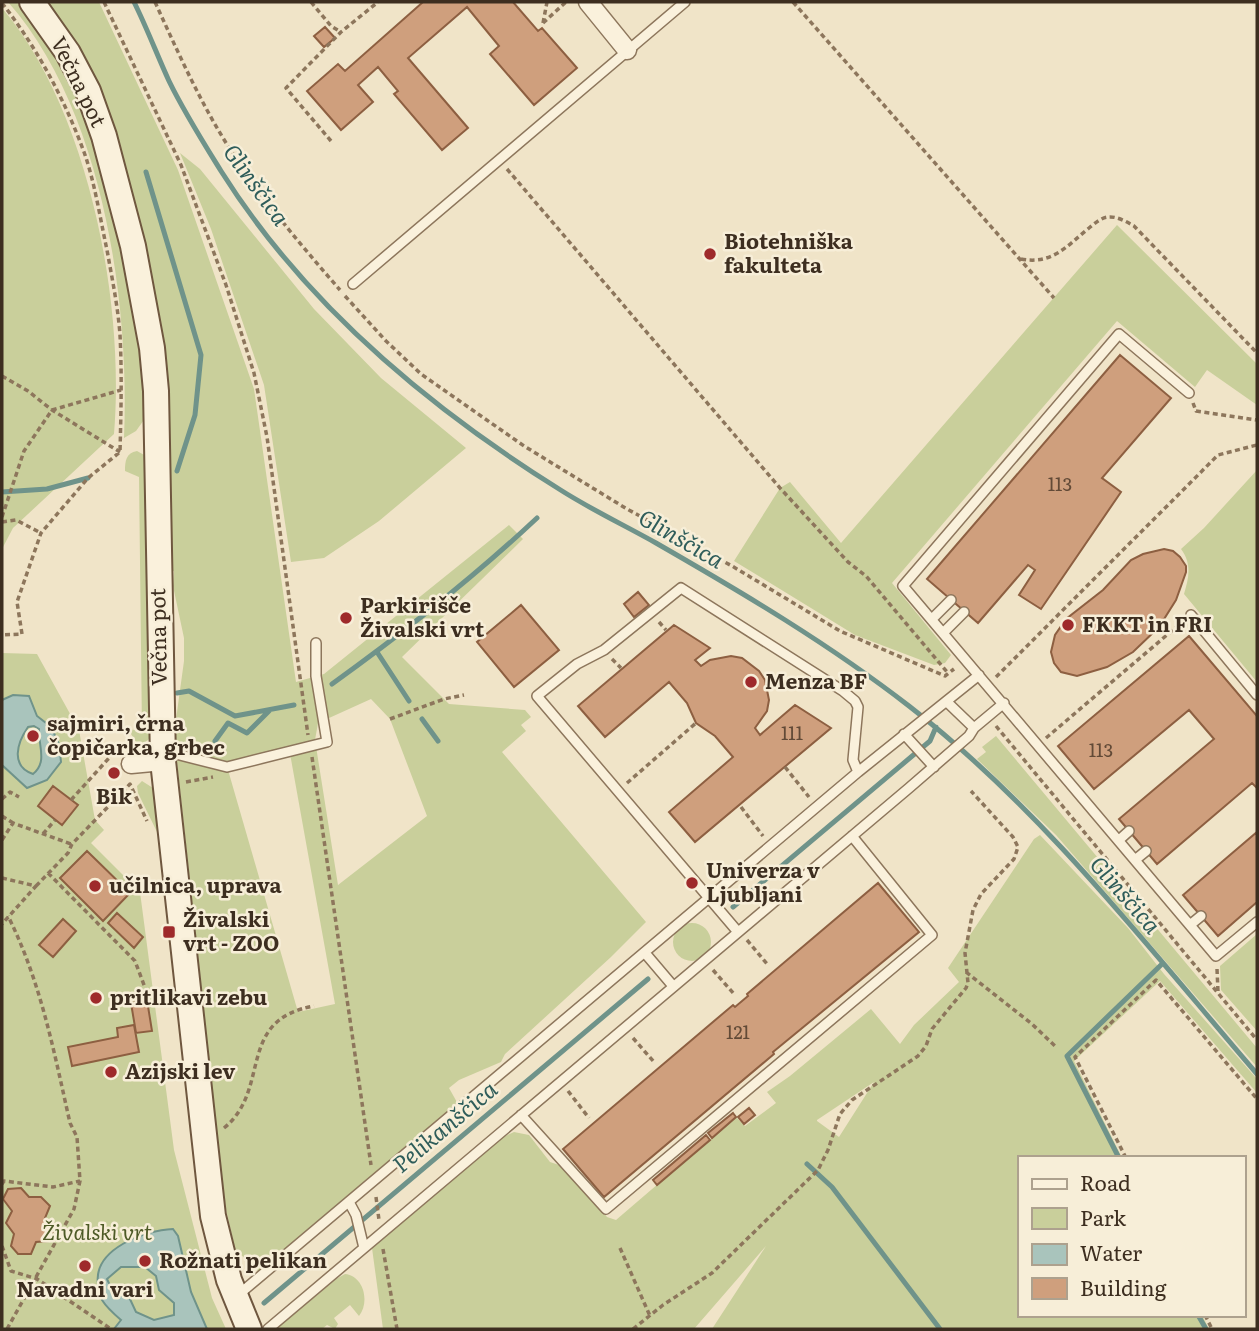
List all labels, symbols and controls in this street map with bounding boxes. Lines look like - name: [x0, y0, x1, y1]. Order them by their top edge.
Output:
- street label: Večna pot: [45, 30, 116, 132]
- water label: Glinščica: [216, 136, 299, 232]
- place label: Biotehniška fakulteta: [724, 224, 854, 279]
- marker: Biotehniška fakulteta: [702, 246, 718, 262]
- house number: 113: [1048, 470, 1072, 497]
- water label: Glinščica: [633, 499, 731, 575]
- street label: Večna pot: [140, 587, 173, 686]
- place label: Parkirišče Živalski vrt: [360, 588, 485, 643]
- place label: FKKT in FRI: [1082, 607, 1212, 638]
- marker: Parkirišče Živalski vrt: [338, 610, 354, 626]
- marker: FKKT in FRI: [1060, 617, 1076, 633]
- place label: Menza BF: [765, 664, 867, 695]
- marker: Menza BF: [743, 674, 759, 690]
- place label: sajmiri, črna čopičarka, grbec: [47, 706, 225, 761]
- house number: 111: [781, 719, 803, 746]
- marker: sajmiri, črna čopičarka, grbec: [25, 728, 41, 744]
- house number: 113: [1089, 736, 1113, 763]
- marker: Bik: [106, 765, 122, 781]
- place label: Bik: [96, 779, 133, 810]
- water label: Glinščica: [1083, 847, 1170, 940]
- place label: Univerza v Ljubljani: [706, 853, 820, 908]
- place label: učilnica, uprava: [109, 868, 283, 899]
- marker: Univerza v Ljubljani: [684, 875, 700, 891]
- marker: učilnica, uprava: [87, 878, 103, 894]
- place label: Živalski vrt - ZOO: [183, 902, 279, 957]
- marker: Živalski vrt - ZOO: [161, 924, 177, 940]
- place label: pritlikavi zebu: [110, 980, 267, 1011]
- marker: pritlikavi zebu: [88, 990, 104, 1006]
- house number: 121: [726, 1018, 750, 1045]
- place label: Azijski lev: [125, 1054, 235, 1085]
- marker: Azijski lev: [103, 1064, 119, 1080]
- water label: Pelikanščica: [384, 1071, 504, 1180]
- legend: [1018, 1156, 1245, 1317]
- text: Road: [1080, 1166, 1131, 1197]
- text: Park: [1080, 1201, 1126, 1232]
- park label: Živalski vrt: [42, 1215, 153, 1246]
- text: Water: [1080, 1236, 1142, 1267]
- place label: Rožnati pelikan: [159, 1243, 327, 1274]
- marker: Rožnati pelikan: [137, 1253, 153, 1269]
- marker: Navadni vari: [77, 1258, 93, 1274]
- text: Building: [1080, 1271, 1167, 1302]
- place label: Navadni vari: [17, 1272, 154, 1303]

